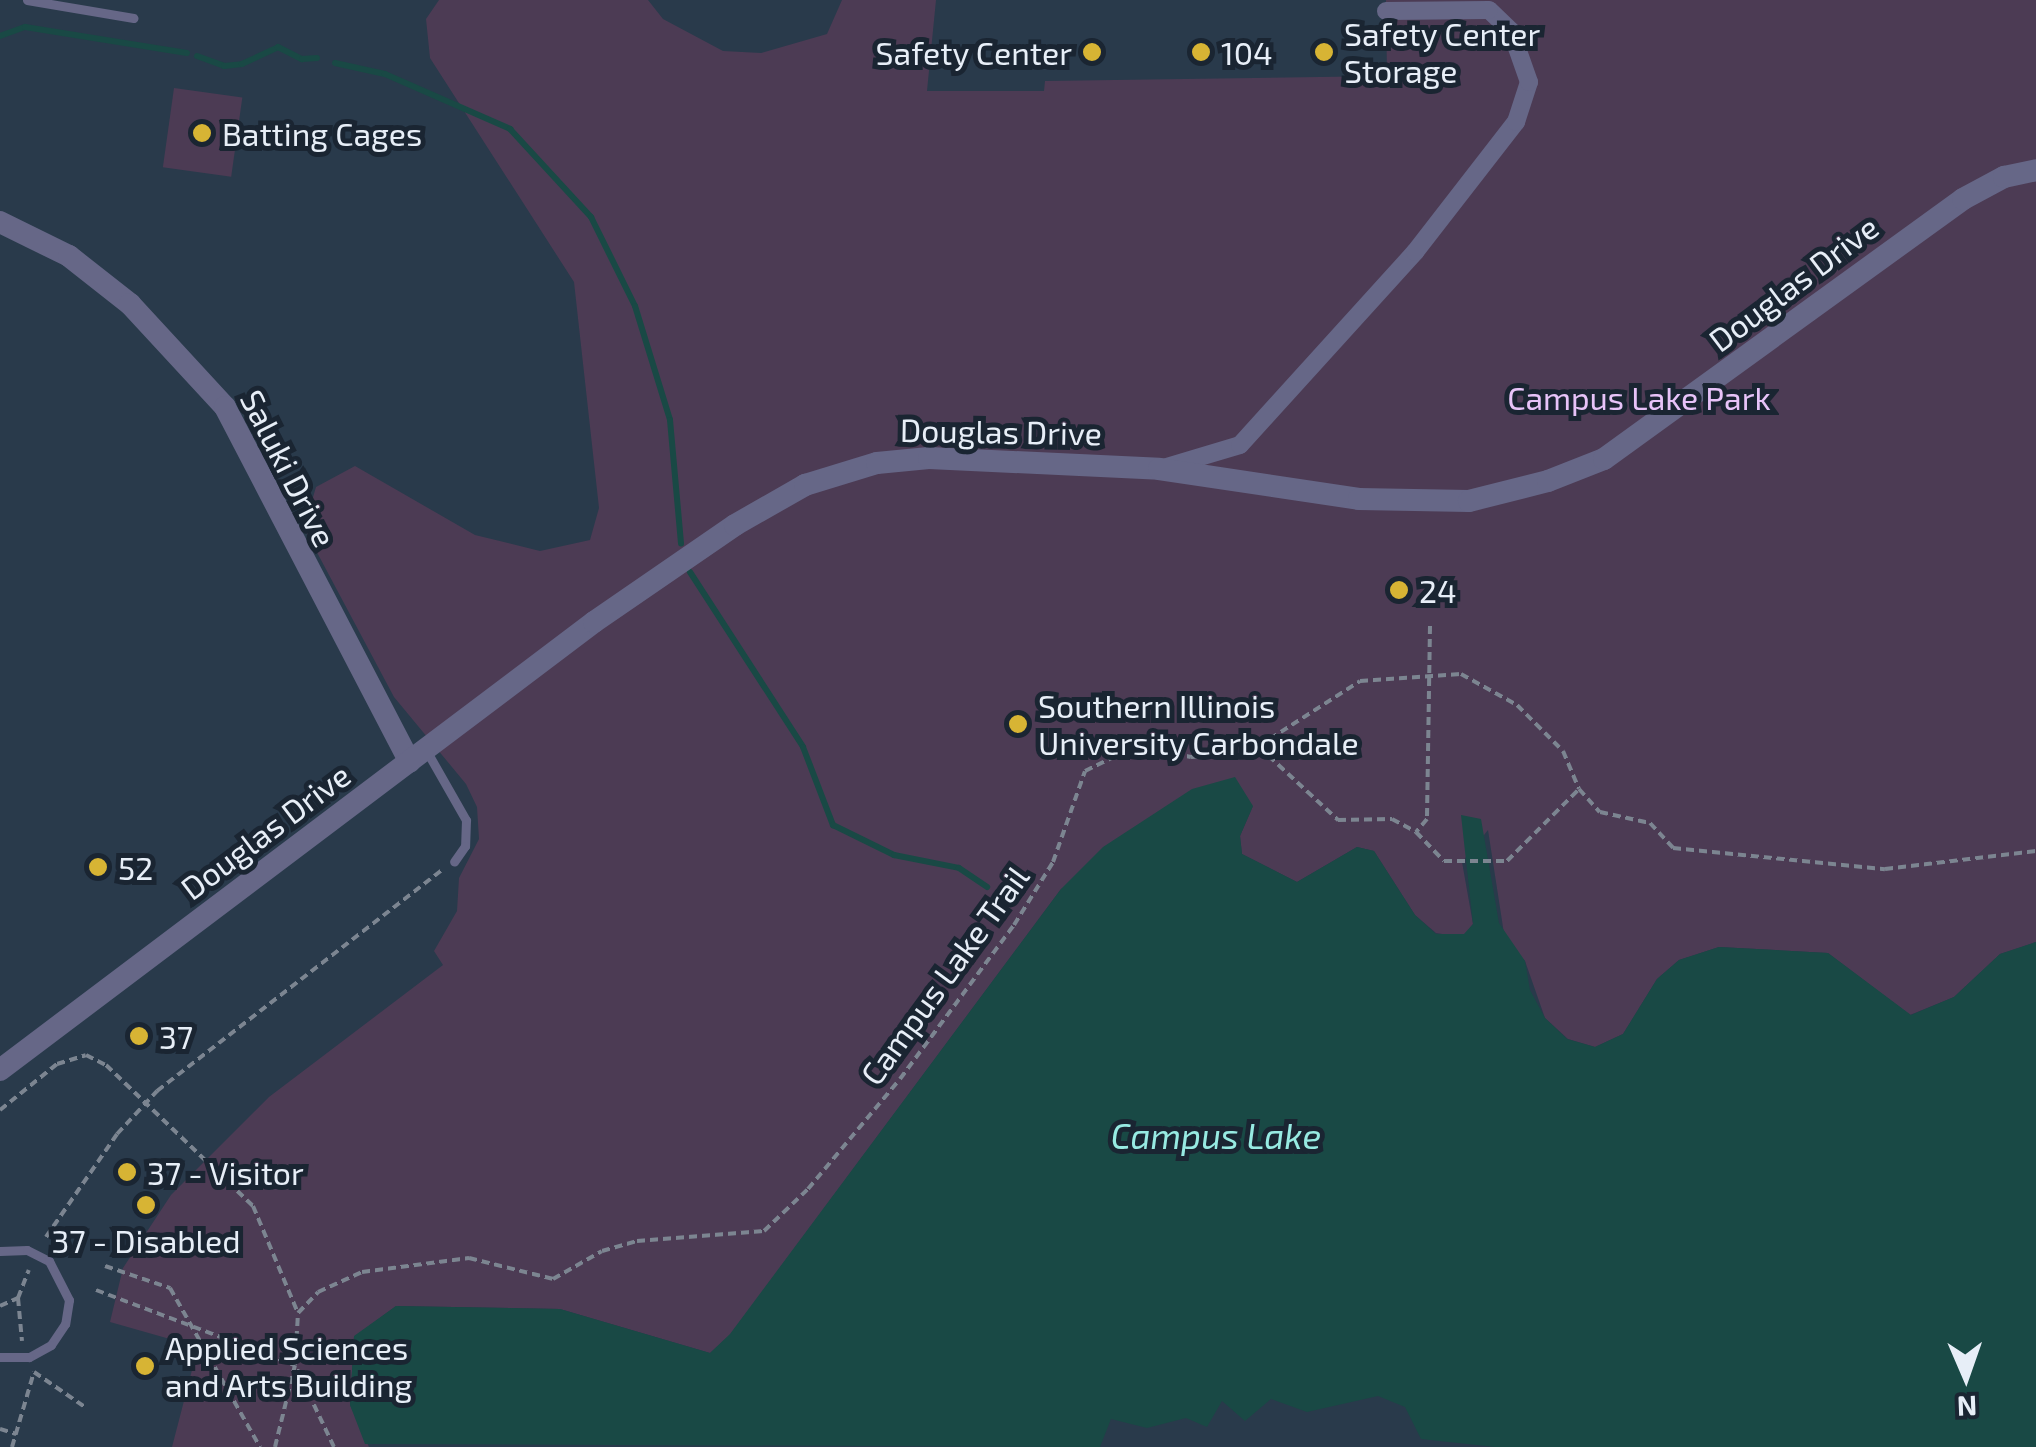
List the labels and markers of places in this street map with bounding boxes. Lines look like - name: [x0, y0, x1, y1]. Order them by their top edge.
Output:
- place label: Safety Center Storage: [1344, 15, 1541, 90]
- place label: Safety Center: [875, 33, 1072, 71]
- place label: 104: [1221, 33, 1273, 71]
- marker: Safety Center: [1081, 41, 1103, 63]
- marker: 104: [1190, 41, 1212, 63]
- marker: Safety Center Storage: [1313, 41, 1335, 63]
- place label: Batting Cages: [222, 114, 422, 152]
- marker: Batting Cages: [191, 122, 213, 144]
- place label: 24: [1419, 571, 1457, 609]
- marker: 24: [1388, 579, 1410, 601]
- place label: Southern Illinois University Carbondale: [1038, 687, 1359, 762]
- marker: Southern Illinois University Carbondale: [1007, 713, 1029, 735]
- place label: 52: [118, 848, 153, 886]
- marker: 52: [87, 856, 109, 878]
- place label: 37: [159, 1017, 193, 1055]
- marker: 37: [128, 1025, 150, 1047]
- place label: 37 - Visitor: [147, 1153, 305, 1191]
- marker: 37 - Visitor: [116, 1161, 138, 1183]
- marker: 37 - Disabled: [135, 1194, 157, 1216]
- place label: 37 - Disabled: [51, 1221, 241, 1259]
- place label: Applied Sciences and Arts Building: [165, 1329, 413, 1404]
- marker: Applied Sciences and Arts Building: [134, 1355, 156, 1377]

